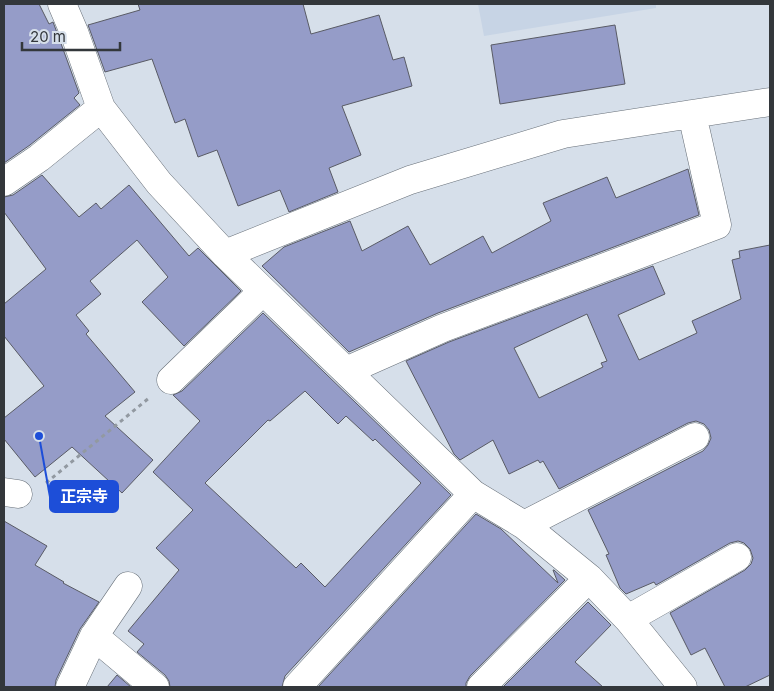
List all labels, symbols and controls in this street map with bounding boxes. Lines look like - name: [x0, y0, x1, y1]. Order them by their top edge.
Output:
- scale bar: [22, 20, 120, 52]
- text: 20 m: [30, 27, 66, 46]
- callout: 正宗寺: [50, 481, 118, 512]
- text: 正宗寺: [60, 486, 108, 506]

